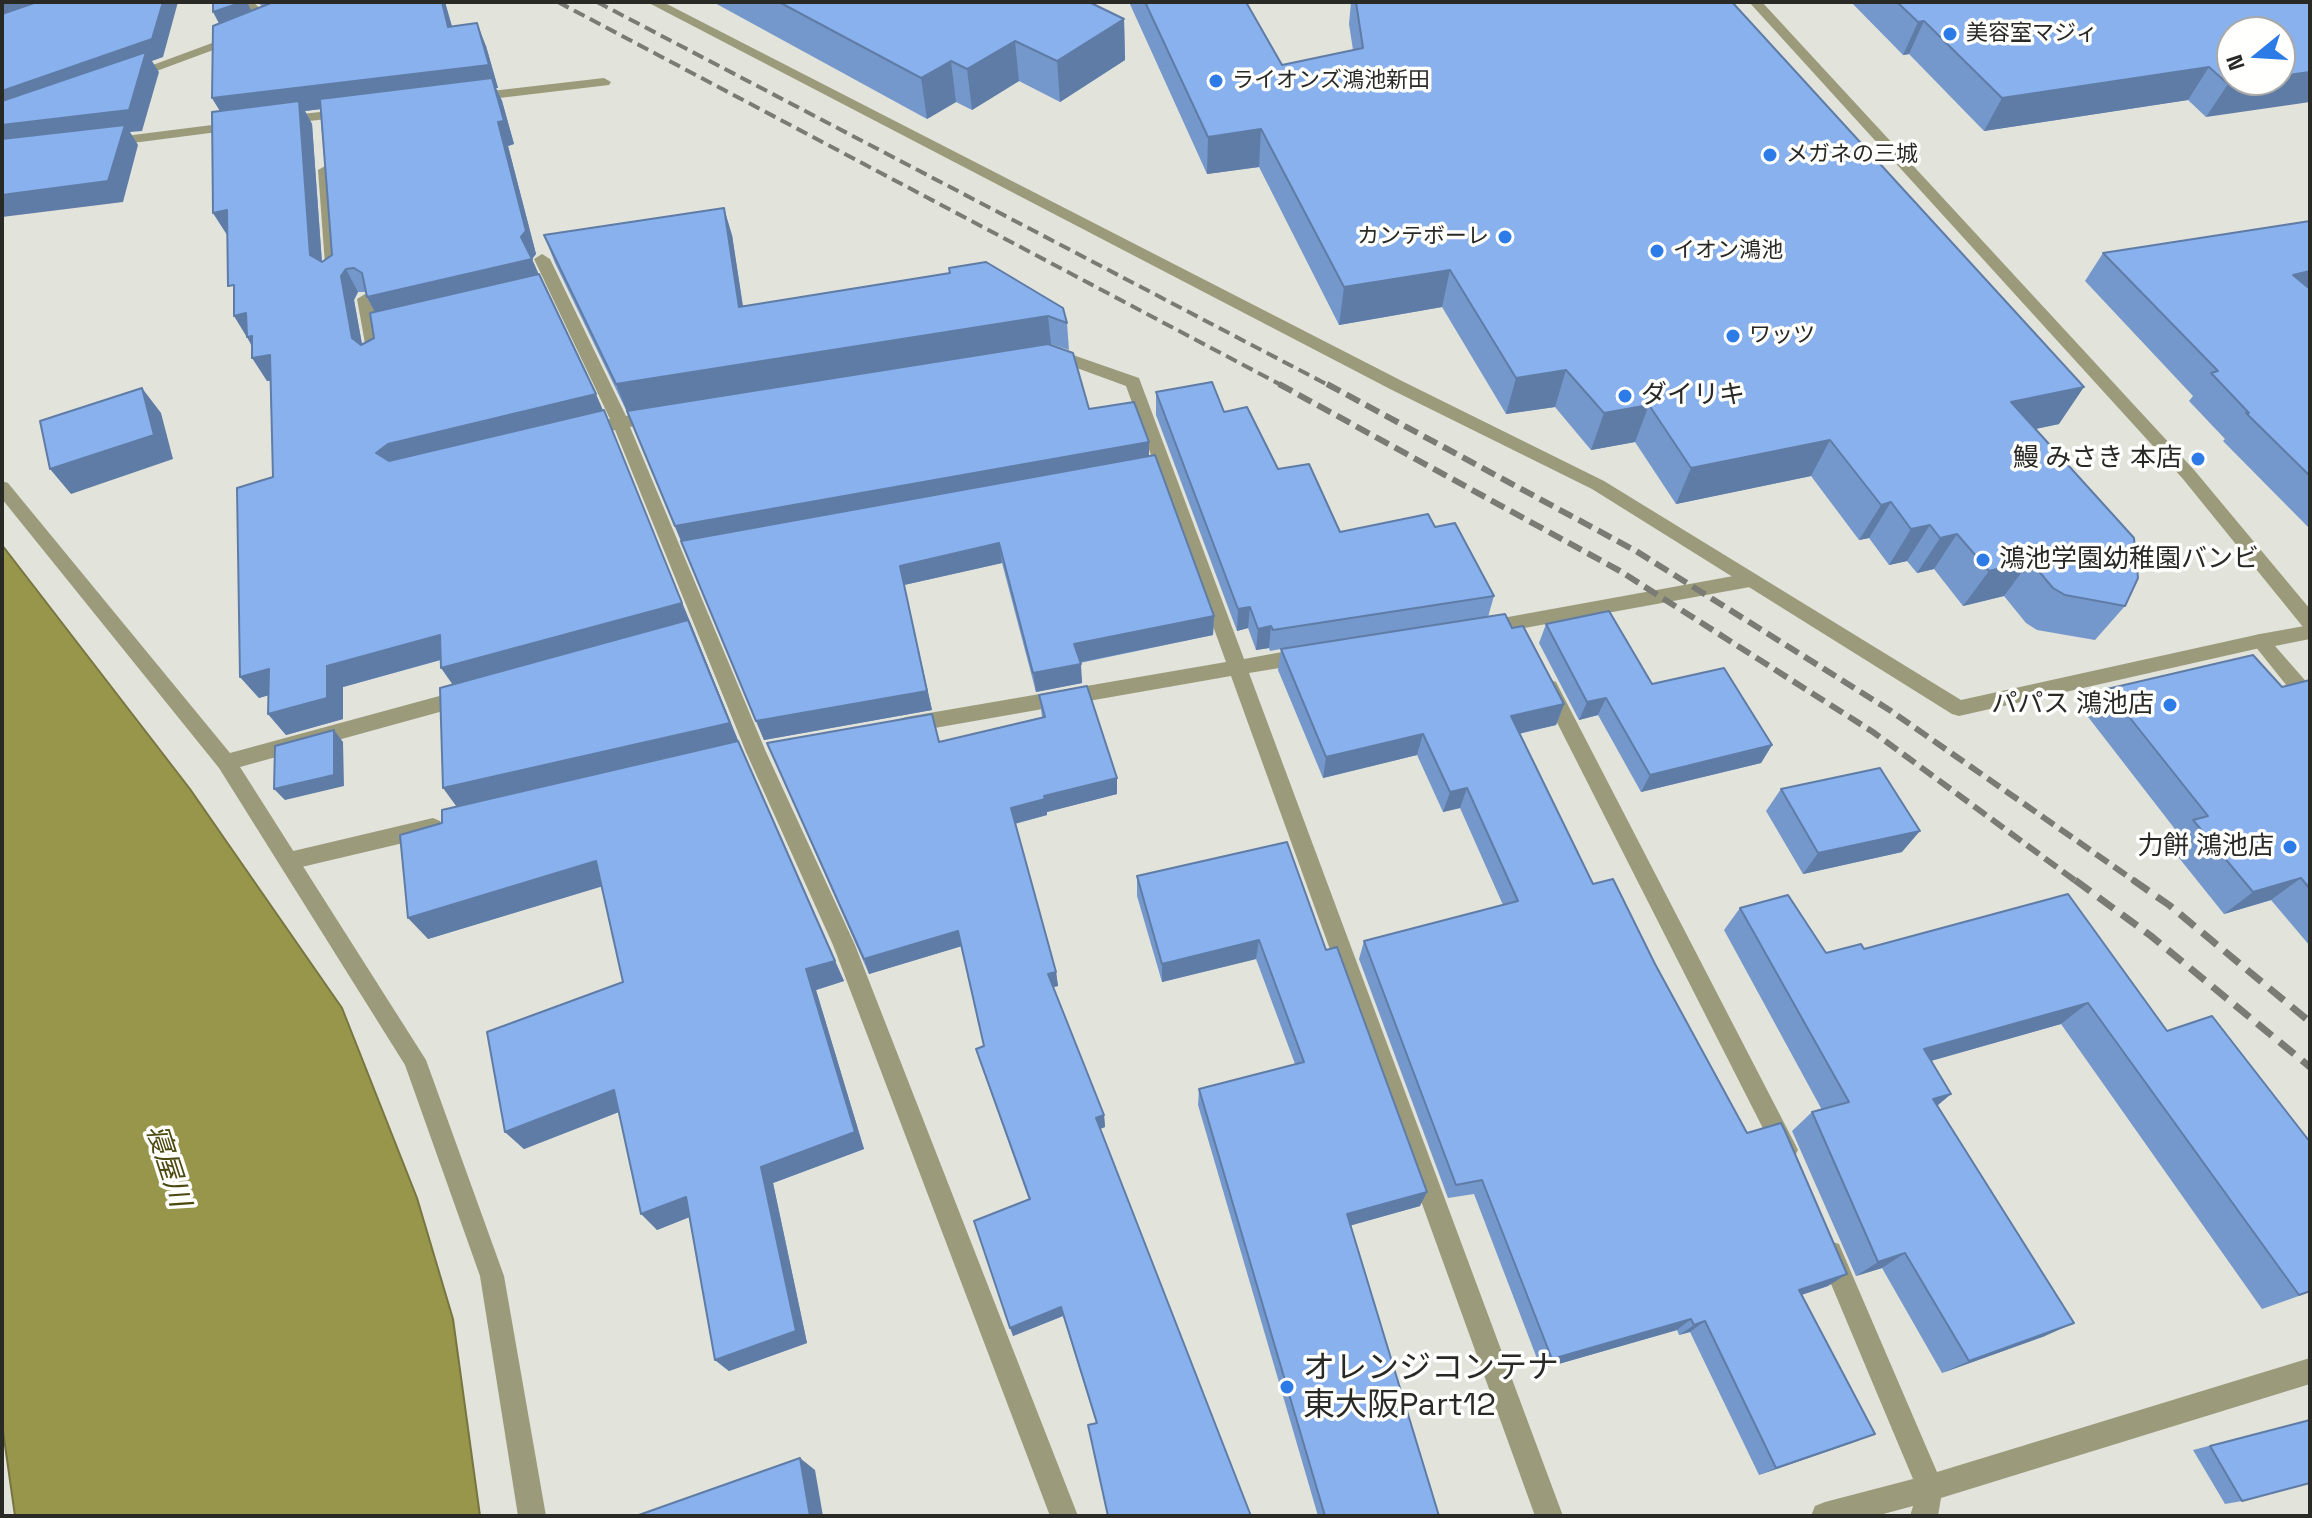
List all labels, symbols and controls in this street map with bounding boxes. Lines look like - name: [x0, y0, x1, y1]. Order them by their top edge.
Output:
- north arrow: [2216, 16, 2296, 96]
- place label: 美容室マジィ: [1966, 21, 2098, 47]
- marker: 美容室マジィ: [1941, 25, 1959, 43]
- text: N: [2219, 51, 2251, 74]
- place label: ライオンズ鴻池新田: [1232, 68, 1430, 94]
- marker: ライオンズ鴻池新田: [1207, 72, 1225, 90]
- place label: メガネの三城: [1786, 142, 1918, 168]
- marker: メガネの三城: [1761, 146, 1779, 164]
- place label: カンテボーレ: [1357, 224, 1489, 250]
- marker: カンテボーレ: [1496, 228, 1514, 246]
- place label: イオン鴻池: [1673, 238, 1783, 264]
- marker: イオン鴻池: [1648, 242, 1666, 260]
- place label: ワッツ: [1749, 323, 1815, 349]
- marker: ワッツ: [1724, 327, 1742, 345]
- place label: ダイリキ: [1641, 380, 1745, 412]
- marker: ダイリキ: [1616, 387, 1634, 405]
- place label: 鰻 みさき 本店: [2013, 443, 2182, 475]
- marker: 鰻 みさき 本店: [2189, 450, 2207, 468]
- place label: 鴻池学園幼稚園バンビ: [1999, 544, 2259, 576]
- marker: 鴻池学園幼稚園バンビ: [1974, 551, 1992, 569]
- place label: パパス 鴻池店: [1991, 689, 2154, 721]
- marker: パパス 鴻池店: [2161, 696, 2179, 714]
- place label: 力餅 鴻池店: [2137, 831, 2274, 863]
- marker: 力餅 鴻池店: [2281, 838, 2299, 856]
- water label: 寝屋川: [138, 1121, 196, 1211]
- place label: オレンジコンテナ 東大阪Part12: [1303, 1350, 1559, 1425]
- marker: オレンジコンテナ 東大阪Part12: [1278, 1378, 1296, 1396]

